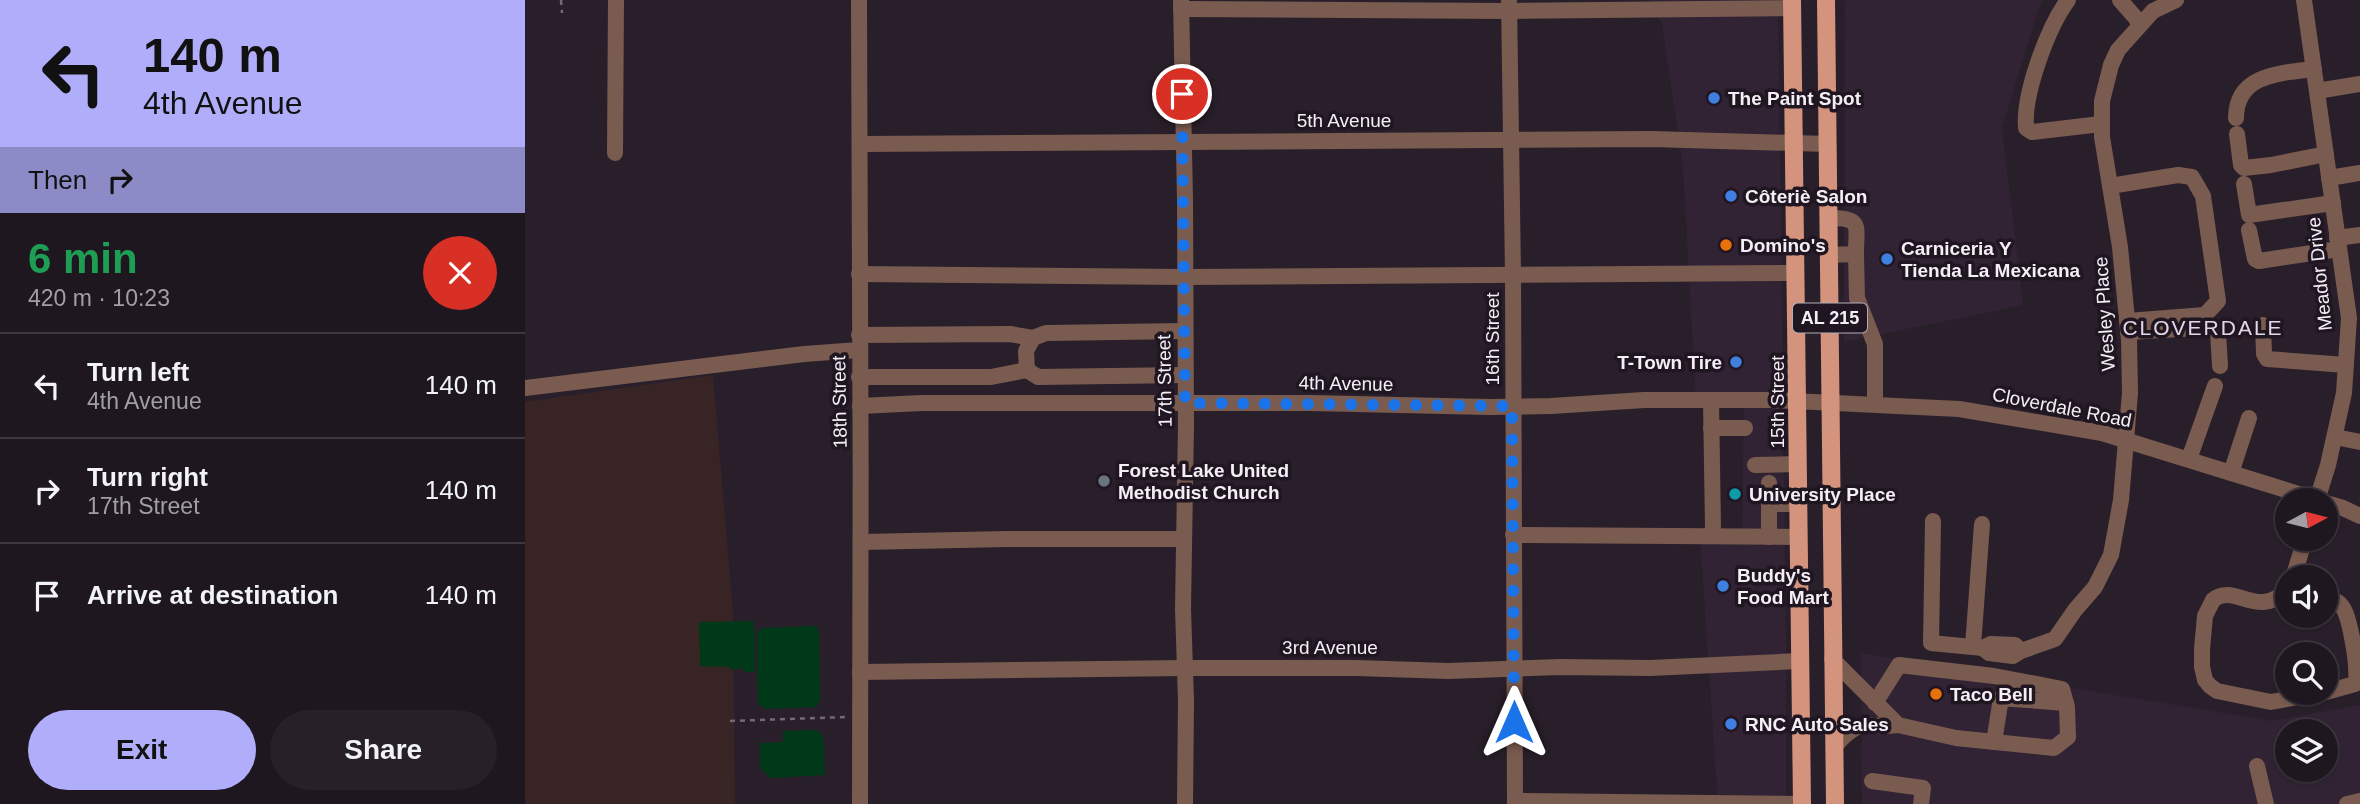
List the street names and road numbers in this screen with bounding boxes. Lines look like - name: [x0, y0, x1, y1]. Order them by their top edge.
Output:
- street label: 5th Avenue: [1297, 110, 1391, 131]
- street label: Meador Drive: [2303, 216, 2336, 332]
- street label: Wesley Place: [2090, 256, 2119, 372]
- street label: 16th Street: [1482, 292, 1503, 385]
- road number: AL 215: [1793, 304, 1867, 332]
- street label: 17th Street: [1153, 334, 1176, 428]
- street label: 18th Street: [828, 355, 851, 449]
- street label: 15th Street: [1767, 355, 1788, 448]
- street label: 4th Avenue: [1298, 372, 1394, 395]
- street label: Cloverdale Road: [1990, 384, 2133, 431]
- street label: 3rd Avenue: [1282, 637, 1378, 658]

